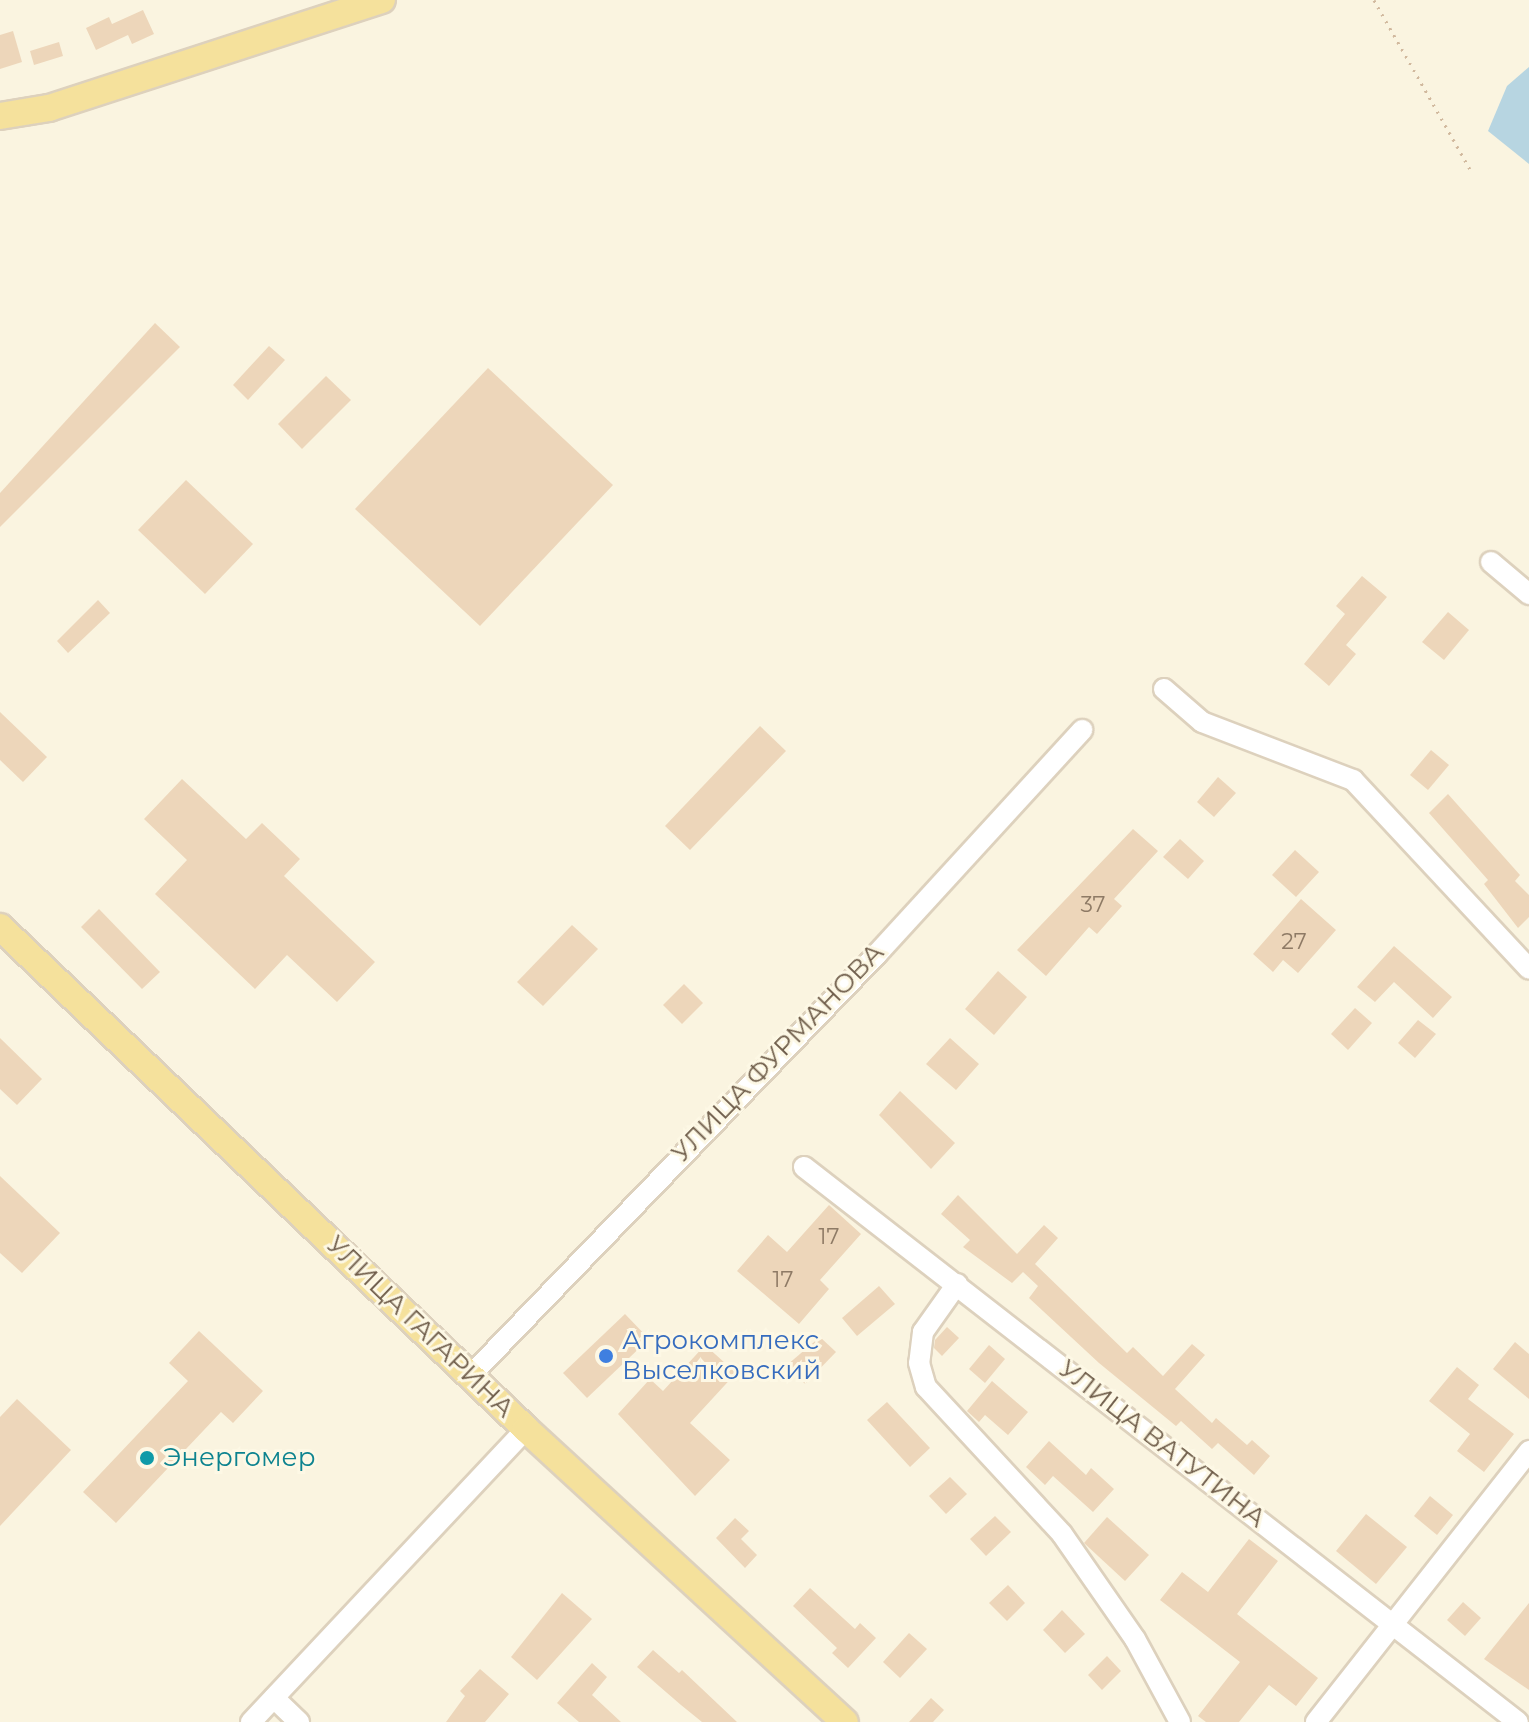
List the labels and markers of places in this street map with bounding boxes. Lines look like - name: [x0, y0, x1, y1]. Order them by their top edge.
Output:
- place label: Агрокомплекс Выселковский: [622, 1325, 821, 1386]
- marker: Агрокомплекс Выселковский: [597, 1347, 615, 1365]
- place label: Энергомер: [163, 1442, 316, 1474]
- marker: Энергомер: [138, 1449, 156, 1467]

